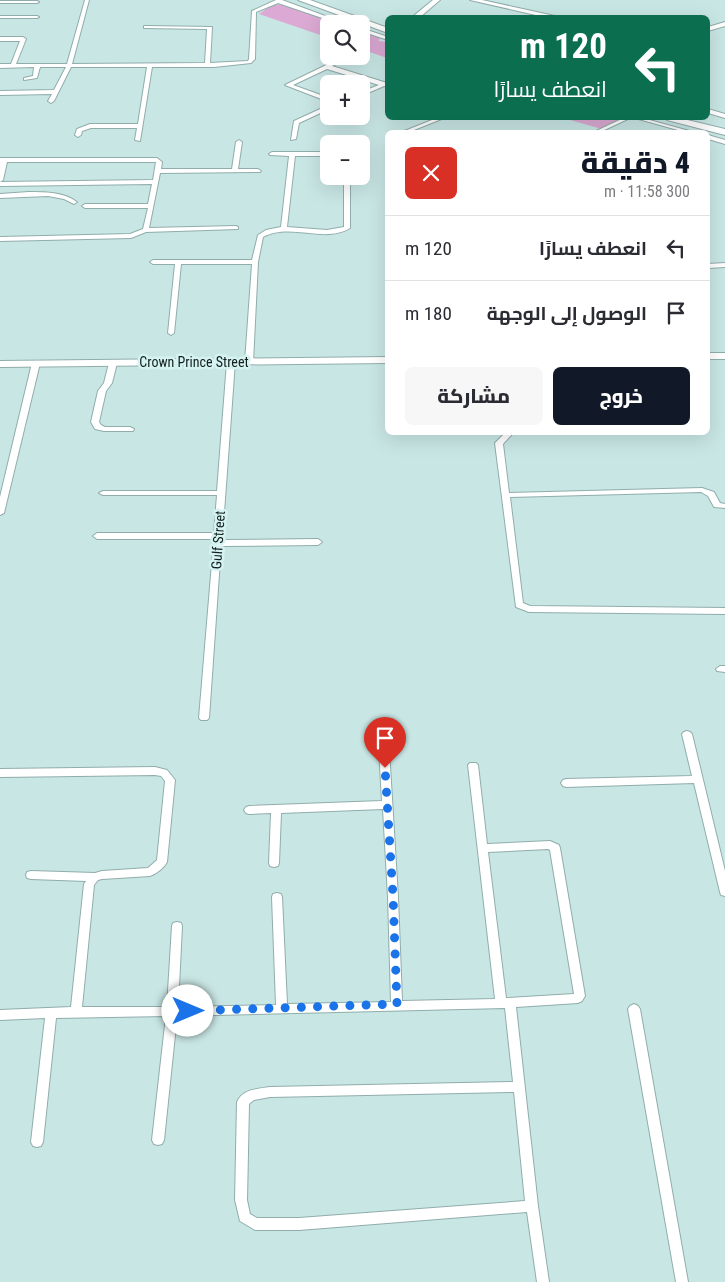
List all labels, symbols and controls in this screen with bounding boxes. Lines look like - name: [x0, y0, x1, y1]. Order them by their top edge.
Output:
- map controls: [320, 15, 370, 185]
- button: search: [320, 15, 370, 65]
- text: 120 m: [520, 26, 607, 67]
- icon: left: [625, 35, 690, 100]
- button: +: [320, 75, 370, 125]
- text: انعطف يسارًا: [493, 77, 607, 102]
- button: −: [320, 135, 370, 185]
- text: 4 دقيقة: [581, 145, 690, 180]
- button: close: [405, 147, 457, 199]
- text: 300 m · 11:58: [604, 182, 690, 201]
- icon: left: [662, 234, 690, 262]
- text: 120 m: [405, 237, 452, 260]
- text: انعطف يسارًا: [539, 237, 647, 260]
- icon: arrive: [662, 299, 690, 327]
- text: 180 m: [405, 302, 452, 325]
- text: الوصول إلى الوجهة: [487, 302, 647, 325]
- street label: Crown Prince Street: [139, 354, 249, 370]
- button: مشاركة: [405, 367, 543, 425]
- button: خروج: [553, 367, 690, 425]
- street label: Gulf Street: [208, 510, 228, 570]
- pin: [364, 717, 406, 768]
- icon: arrive: [371, 724, 399, 752]
- position arrow: [161, 984, 213, 1036]

